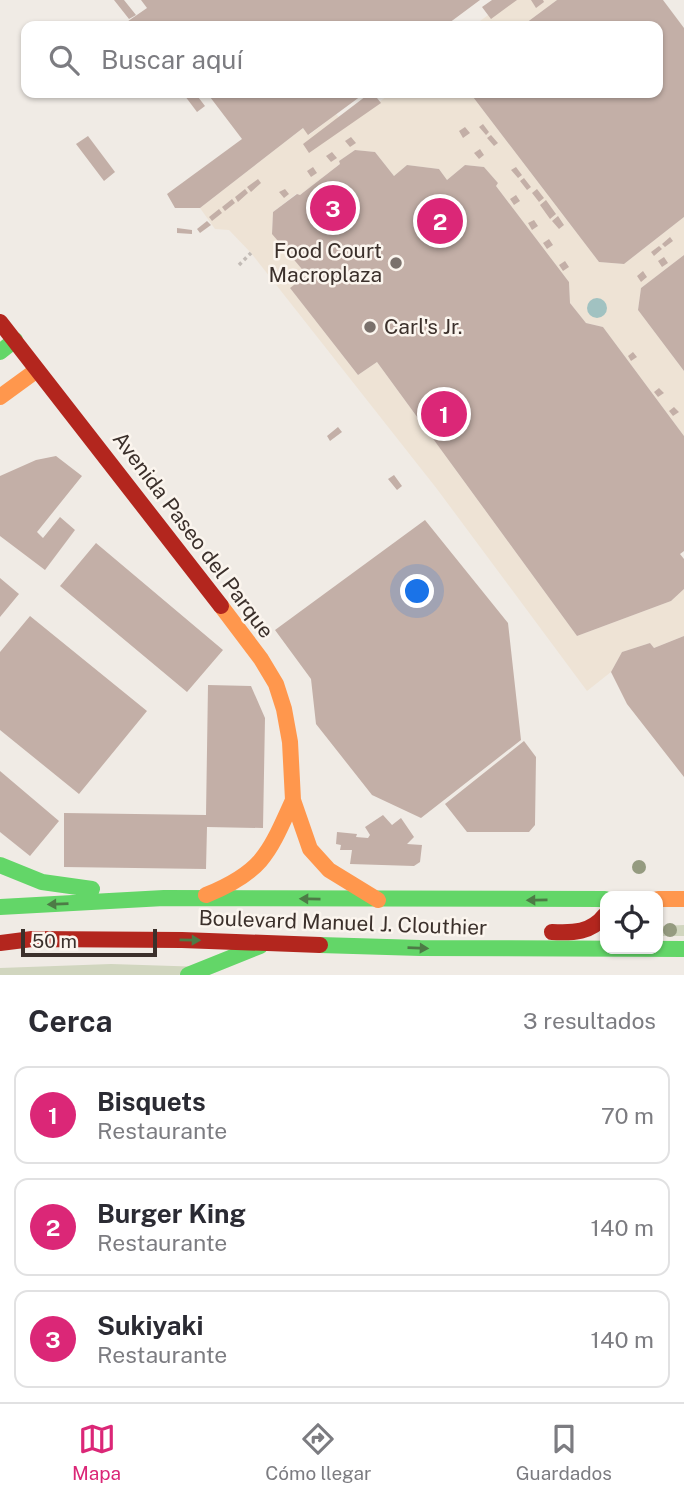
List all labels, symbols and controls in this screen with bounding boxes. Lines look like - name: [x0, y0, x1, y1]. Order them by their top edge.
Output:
- search box: [21, 21, 663, 98]
- icon: search: [45, 41, 83, 79]
- text: Buscar aquí: [101, 44, 243, 75]
- pin: 3: [310, 182, 356, 234]
- pin: 2: [417, 195, 463, 247]
- place label: Food Court Macroplaza: [269, 238, 382, 287]
- marker: Food Court Macroplaza: [388, 255, 404, 271]
- place label: Carl's Jr.: [384, 314, 462, 339]
- marker: Carl's Jr.: [362, 319, 378, 335]
- pin: 1: [421, 388, 467, 440]
- street label: Avenida Paseo del Parque: [108, 427, 279, 643]
- your location: [400, 574, 434, 608]
- map controls: [600, 891, 663, 954]
- button: locate: [600, 891, 663, 954]
- one-way arrow: [298, 894, 320, 905]
- one-way arrow: [526, 894, 548, 905]
- one-way arrow: [46, 898, 68, 909]
- street label: Boulevard Manuel J. Clouthier: [198, 905, 488, 940]
- scale bar: [21, 926, 158, 958]
- text: 50 m: [32, 930, 77, 952]
- one-way arrow: [180, 934, 202, 946]
- one-way arrow: [407, 943, 429, 954]
- text: Cerca: [28, 1003, 113, 1039]
- text: 3 resultados: [523, 1007, 656, 1034]
- text: Bisquets: [97, 1086, 206, 1117]
- text: 1: [48, 1102, 58, 1129]
- text: 70 m: [601, 1102, 654, 1129]
- text: Restaurante: [97, 1117, 227, 1144]
- text: Burger King: [97, 1198, 246, 1229]
- text: 2: [46, 1214, 60, 1241]
- text: 140 m: [591, 1214, 654, 1241]
- text: Restaurante: [97, 1229, 227, 1256]
- text: Sukiyaki: [97, 1310, 203, 1341]
- text: 3: [45, 1326, 61, 1353]
- text: 140 m: [591, 1326, 654, 1353]
- text: Restaurante: [97, 1341, 227, 1368]
- tab: Mapa: [72, 1420, 121, 1484]
- tab: Cómo llegar: [265, 1420, 372, 1484]
- tab: Guardados: [516, 1420, 612, 1484]

